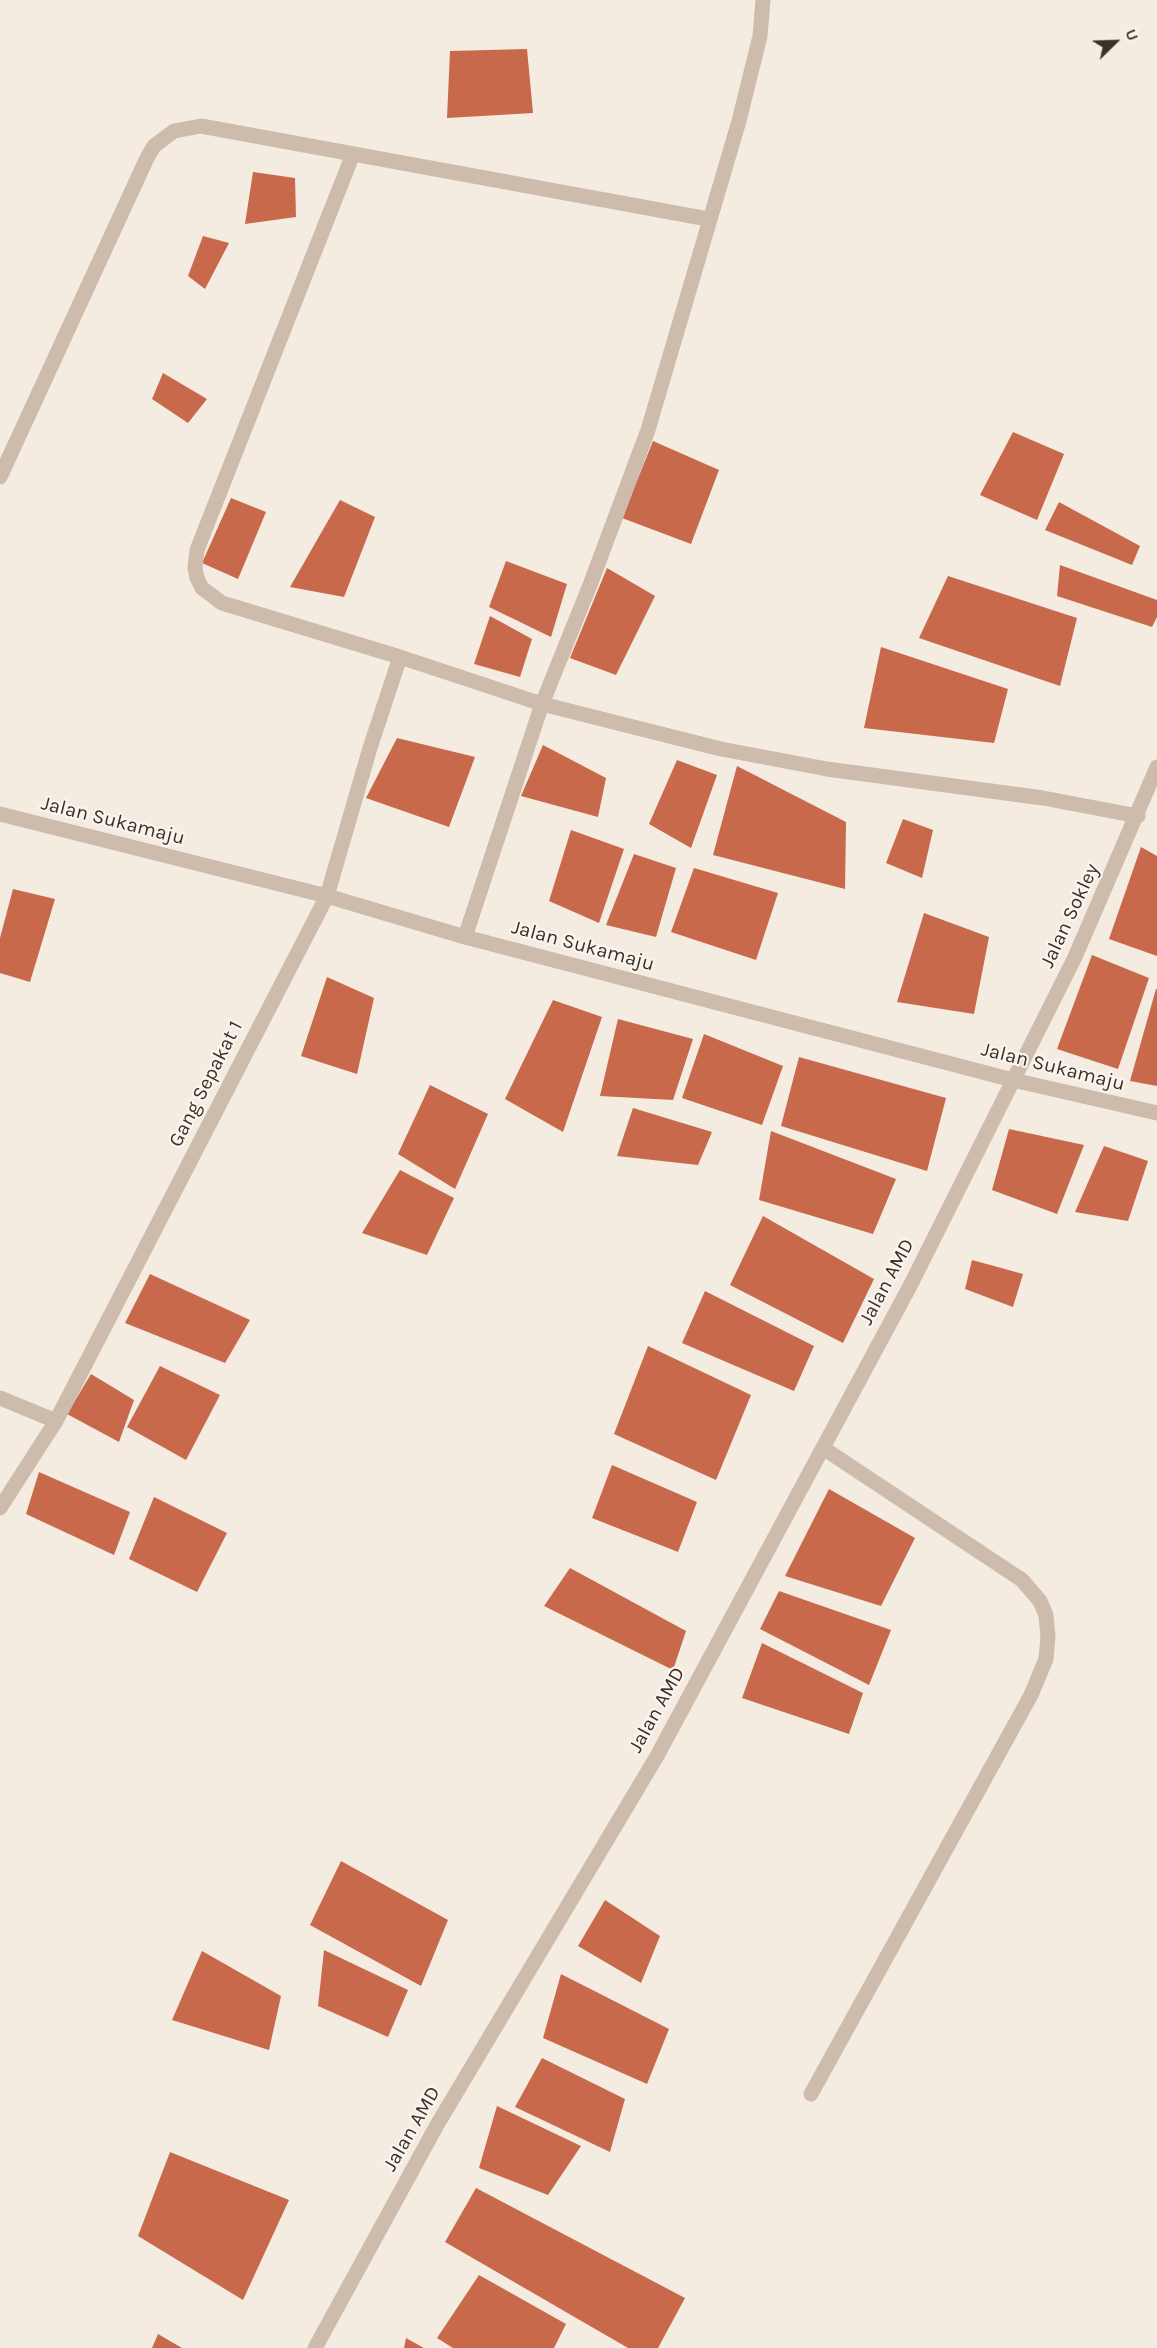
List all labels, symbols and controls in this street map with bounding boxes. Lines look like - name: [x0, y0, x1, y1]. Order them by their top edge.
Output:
- north arrow: [1085, 12, 1145, 72]
- text: U: [1121, 26, 1143, 44]
- street label: Jalan Sukamaju: [39, 792, 187, 850]
- street label: Jalan Sokley: [1035, 860, 1105, 972]
- street label: Jalan Sukamaju: [509, 915, 657, 977]
- street label: Gang Sepakat 1: [164, 1017, 248, 1151]
- street label: Jalan Sukamaju: [979, 1038, 1127, 1096]
- street label: Jalan AMD: [854, 1235, 920, 1329]
- street label: Jalan AMD: [624, 1663, 690, 1757]
- street label: Jalan AMD: [378, 2082, 446, 2176]

